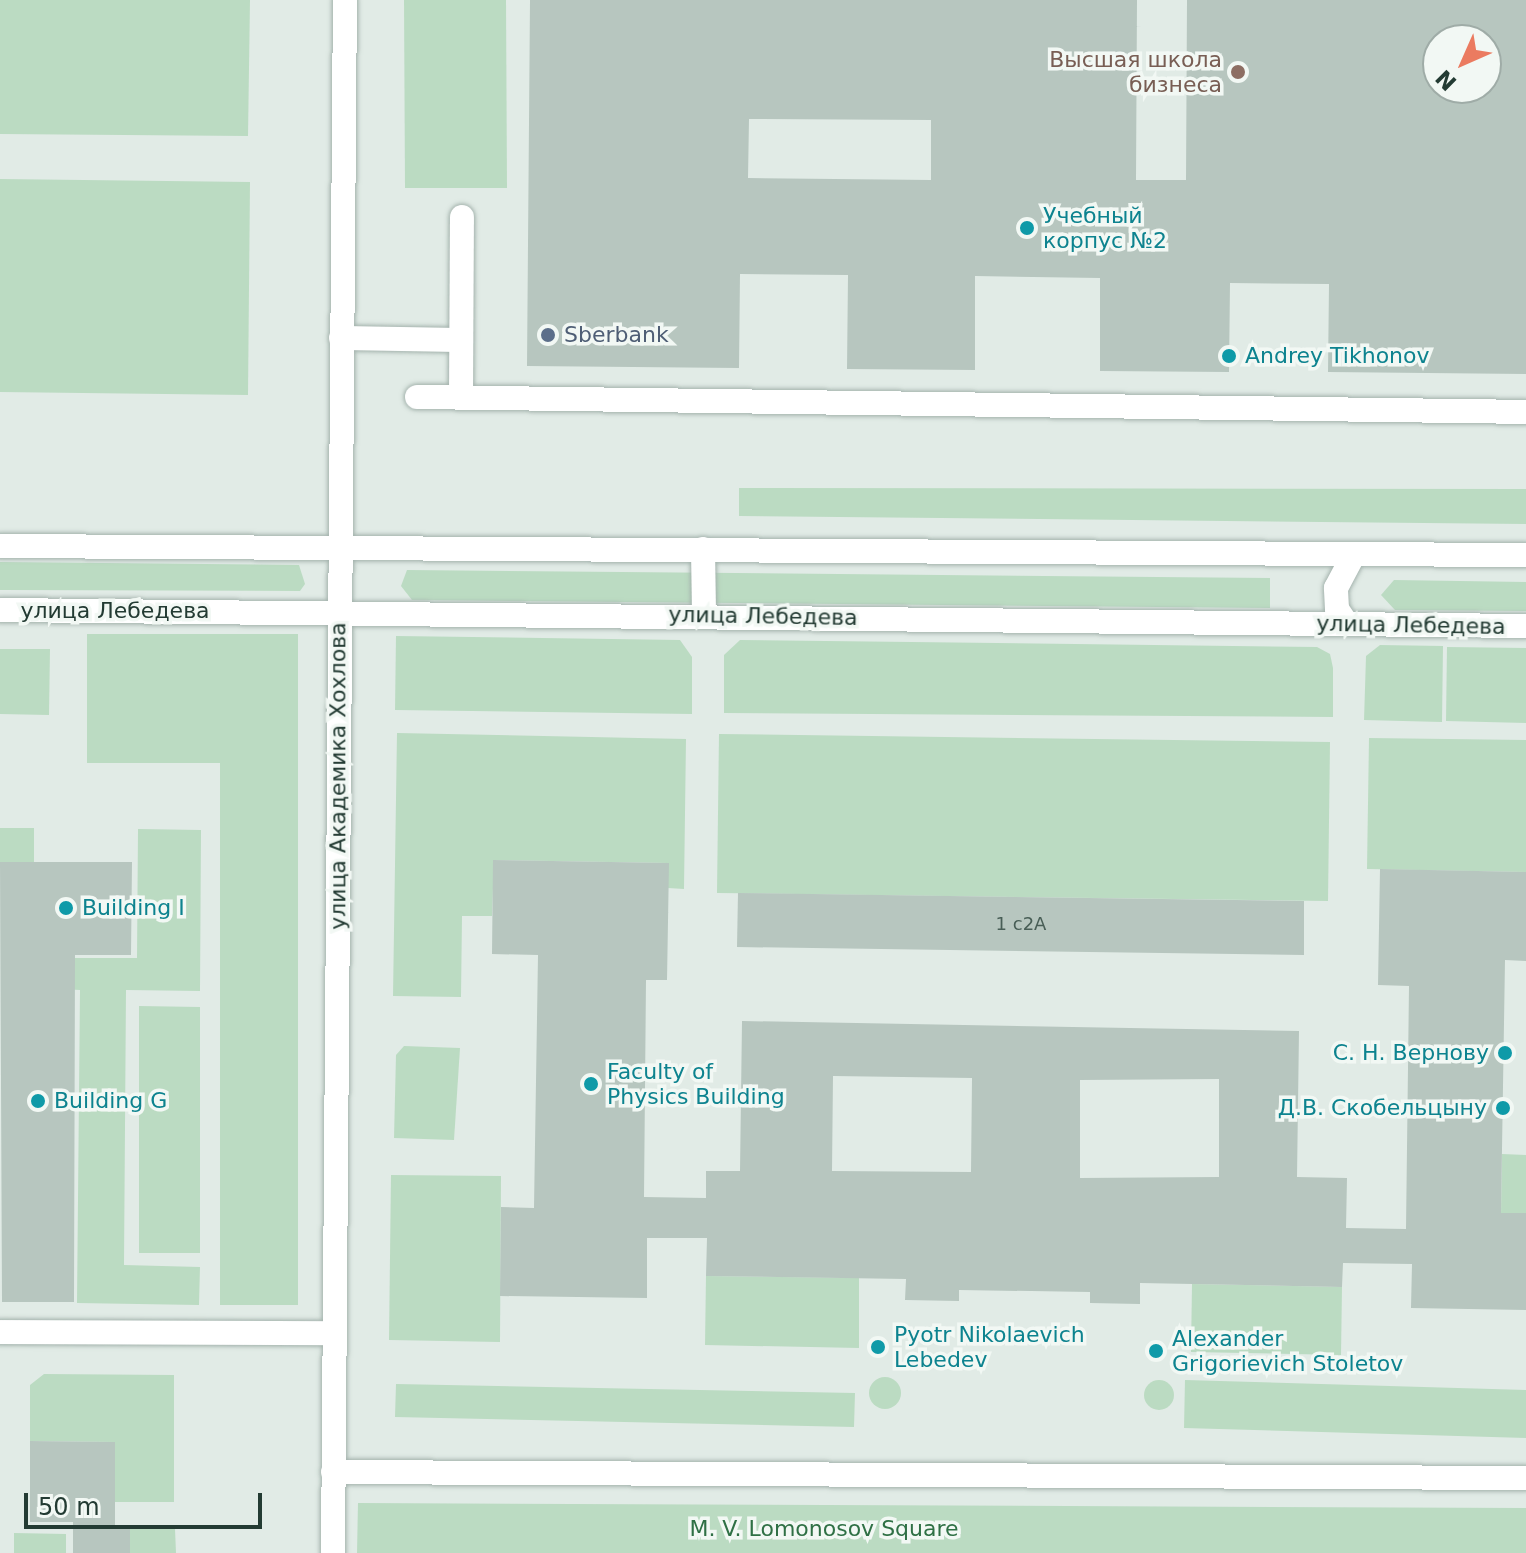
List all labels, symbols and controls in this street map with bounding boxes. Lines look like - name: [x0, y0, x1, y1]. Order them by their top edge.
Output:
- north arrow: [1422, 24, 1502, 104]
- place label: Высшая школа бизнеса: [1049, 46, 1222, 98]
- marker: Высшая школа бизнеса: [1229, 63, 1247, 81]
- text: N: [1431, 65, 1461, 95]
- place label: Учебный корпус №2: [1043, 202, 1167, 254]
- marker: Учебный корпус №2: [1018, 219, 1036, 237]
- place label: Sberbank: [564, 322, 669, 348]
- marker: Sberbank: [539, 326, 557, 344]
- place label: Andrey Tikhonov: [1245, 343, 1430, 369]
- marker: Andrey Tikhonov: [1220, 347, 1238, 365]
- street label: улица Лебедева: [20, 598, 210, 624]
- street label: улица Лебедева: [668, 601, 858, 631]
- street label: улица Лебедева: [1316, 610, 1506, 640]
- street label: улица Академика Хохлова: [325, 622, 351, 930]
- place label: Building I: [82, 895, 185, 921]
- marker: Building I: [57, 899, 75, 917]
- house number: 1 с2А: [996, 913, 1046, 935]
- place label: С. Н. Вернову: [1333, 1040, 1489, 1066]
- marker: С. Н. Вернову: [1496, 1044, 1514, 1062]
- place label: Faculty of Physics Building: [607, 1058, 785, 1110]
- marker: Faculty of Physics Building: [582, 1075, 600, 1093]
- place label: Building G: [54, 1088, 167, 1114]
- marker: Building G: [29, 1092, 47, 1110]
- place label: Д.В. Скобельцыну: [1278, 1095, 1487, 1121]
- marker: Д.В. Скобельцыну: [1494, 1099, 1512, 1117]
- place label: Pyotr Nikolaevich Lebedev: [894, 1321, 1085, 1372]
- place label: Alexander Grigorievich Stoletov: [1172, 1325, 1403, 1376]
- marker: Pyotr Nikolaevich Lebedev: [869, 1338, 887, 1356]
- marker: Alexander Grigorievich Stoletov: [1147, 1342, 1165, 1360]
- scale bar: [28, 1477, 266, 1527]
- text: 50 m: [38, 1493, 100, 1521]
- park label: M. V. Lomonosov Square: [689, 1516, 959, 1542]

